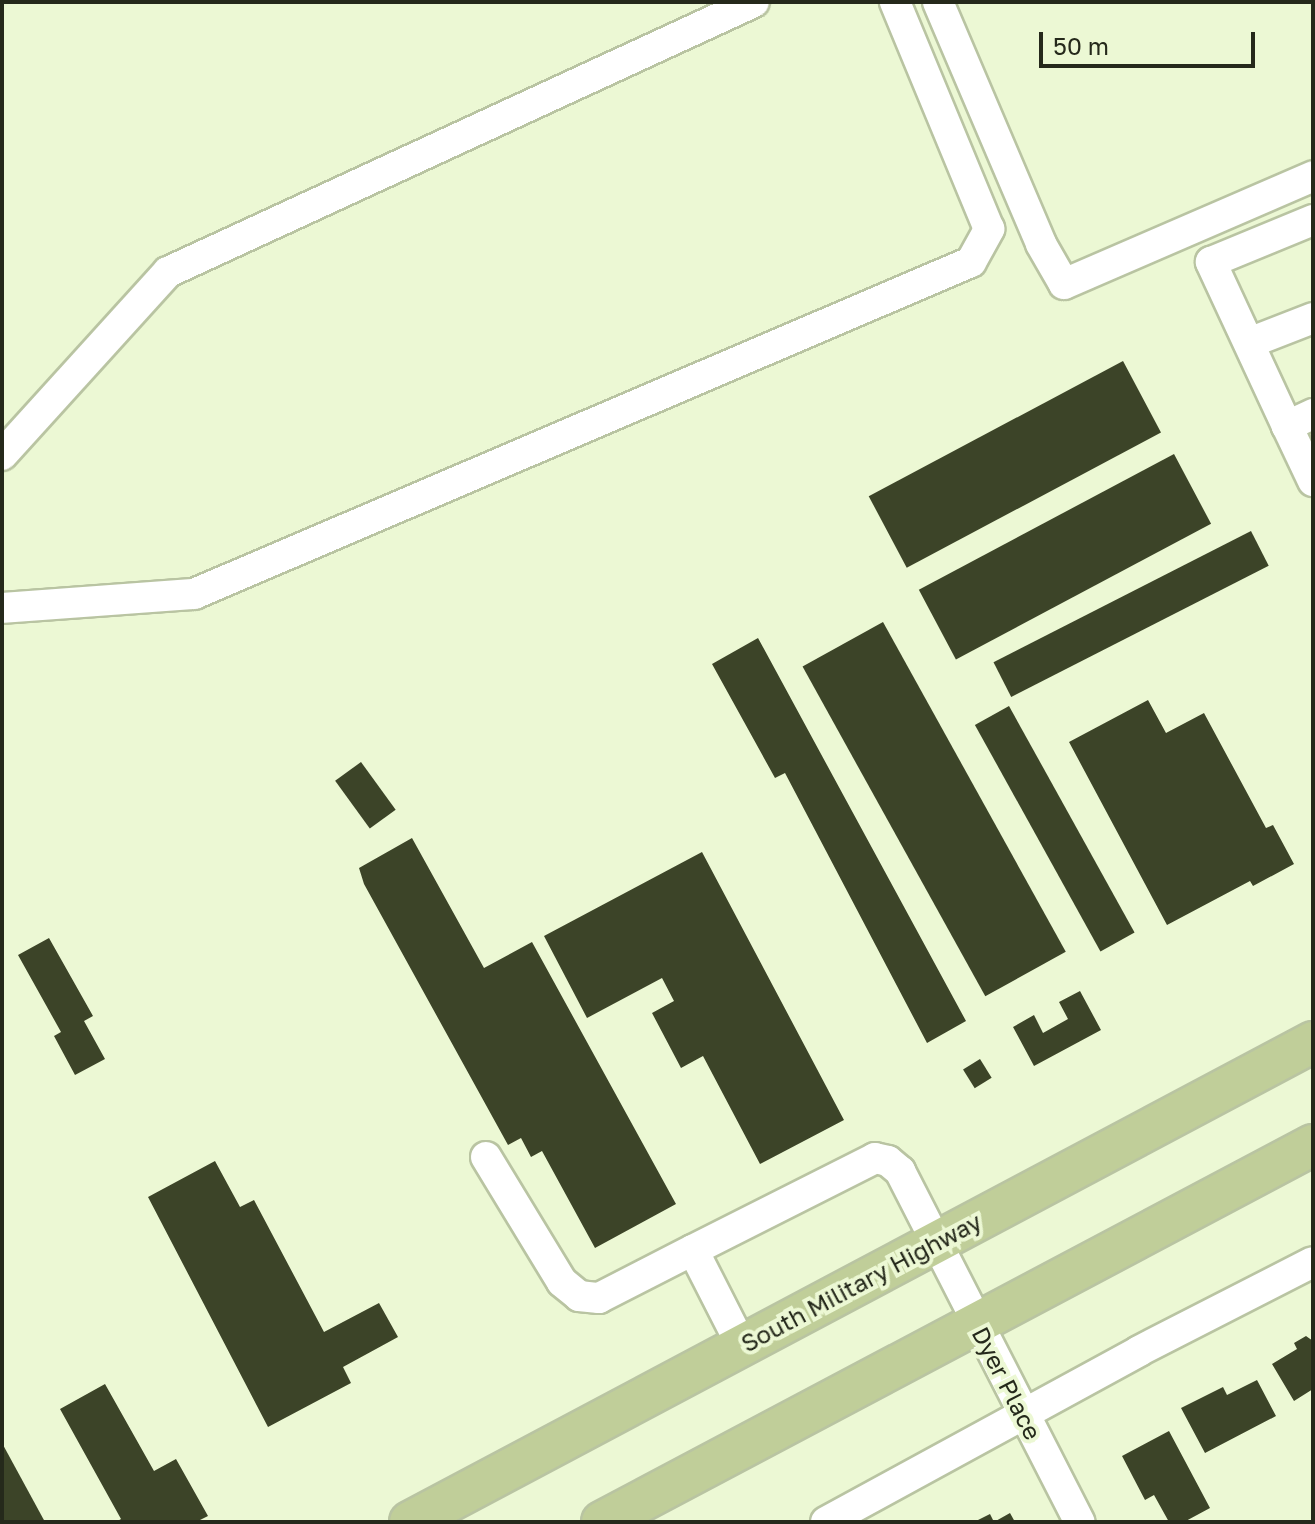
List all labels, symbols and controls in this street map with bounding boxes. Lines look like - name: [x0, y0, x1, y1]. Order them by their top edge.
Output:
- scale bar: [1043, 16, 1259, 66]
- text: 50 m: [1053, 31, 1109, 60]
- street label: South Military Highway: [736, 1206, 986, 1358]
- street label: Dyer Place: [966, 1322, 1048, 1444]

